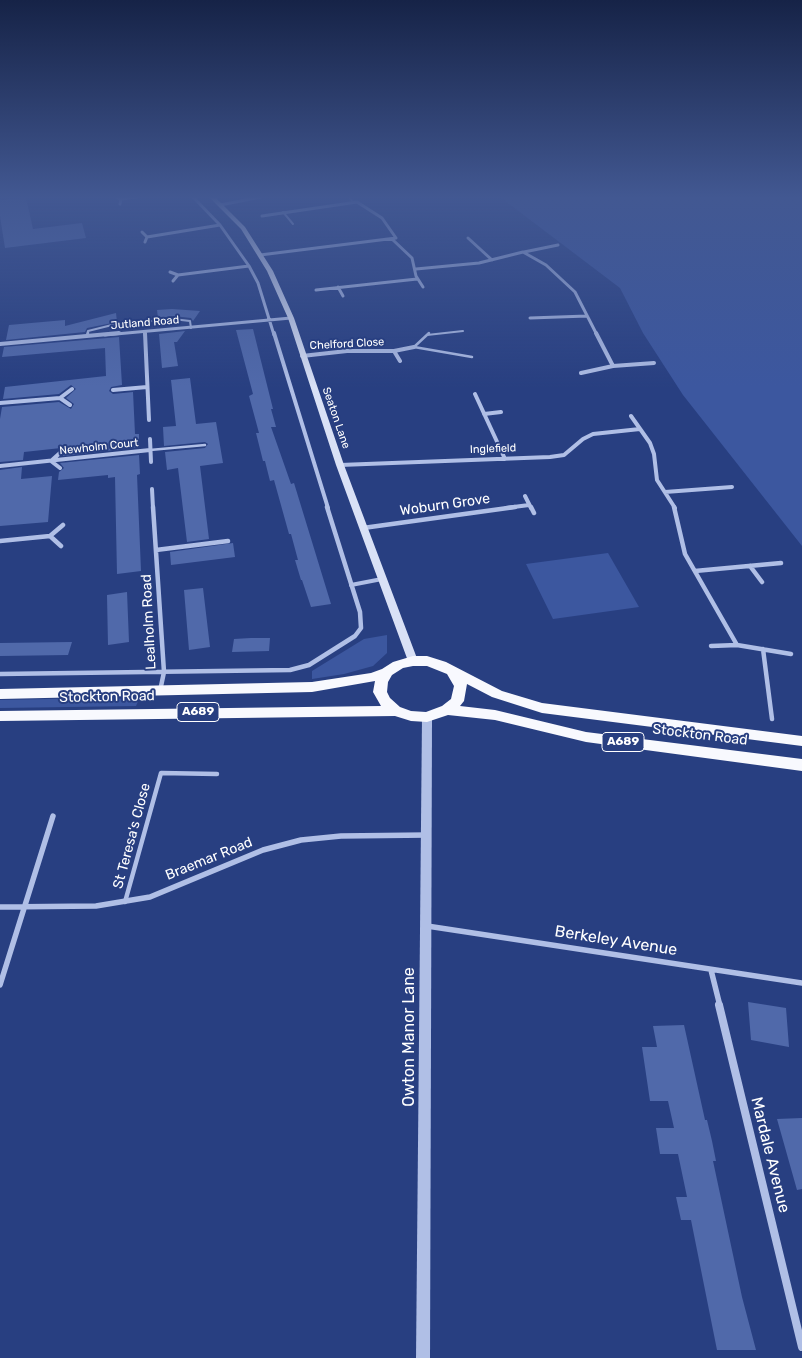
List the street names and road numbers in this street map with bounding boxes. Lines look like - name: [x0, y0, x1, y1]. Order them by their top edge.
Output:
- street label: Jutland Road: [110, 313, 180, 333]
- street label: Chelford Close: [309, 335, 385, 353]
- street label: Seaton Lane: [319, 386, 353, 450]
- street label: Newholm Court: [59, 436, 139, 458]
- street label: Inglefield: [470, 442, 516, 456]
- street label: Woburn Grove: [399, 490, 491, 520]
- street label: Lealholm Road: [138, 574, 160, 670]
- street label: Stockton Road: [59, 688, 155, 706]
- road number: A689: [177, 702, 219, 722]
- street label: Stockton Road: [651, 721, 749, 749]
- road number: A689: [602, 732, 644, 752]
- street label: St Teresa's Close: [110, 781, 154, 891]
- street label: Braemar Road: [163, 834, 255, 884]
- street label: Berkeley Avenue: [553, 922, 679, 960]
- street label: Owton Manor Lane: [399, 967, 419, 1107]
- street label: Mardale Avenue: [746, 1095, 794, 1215]

